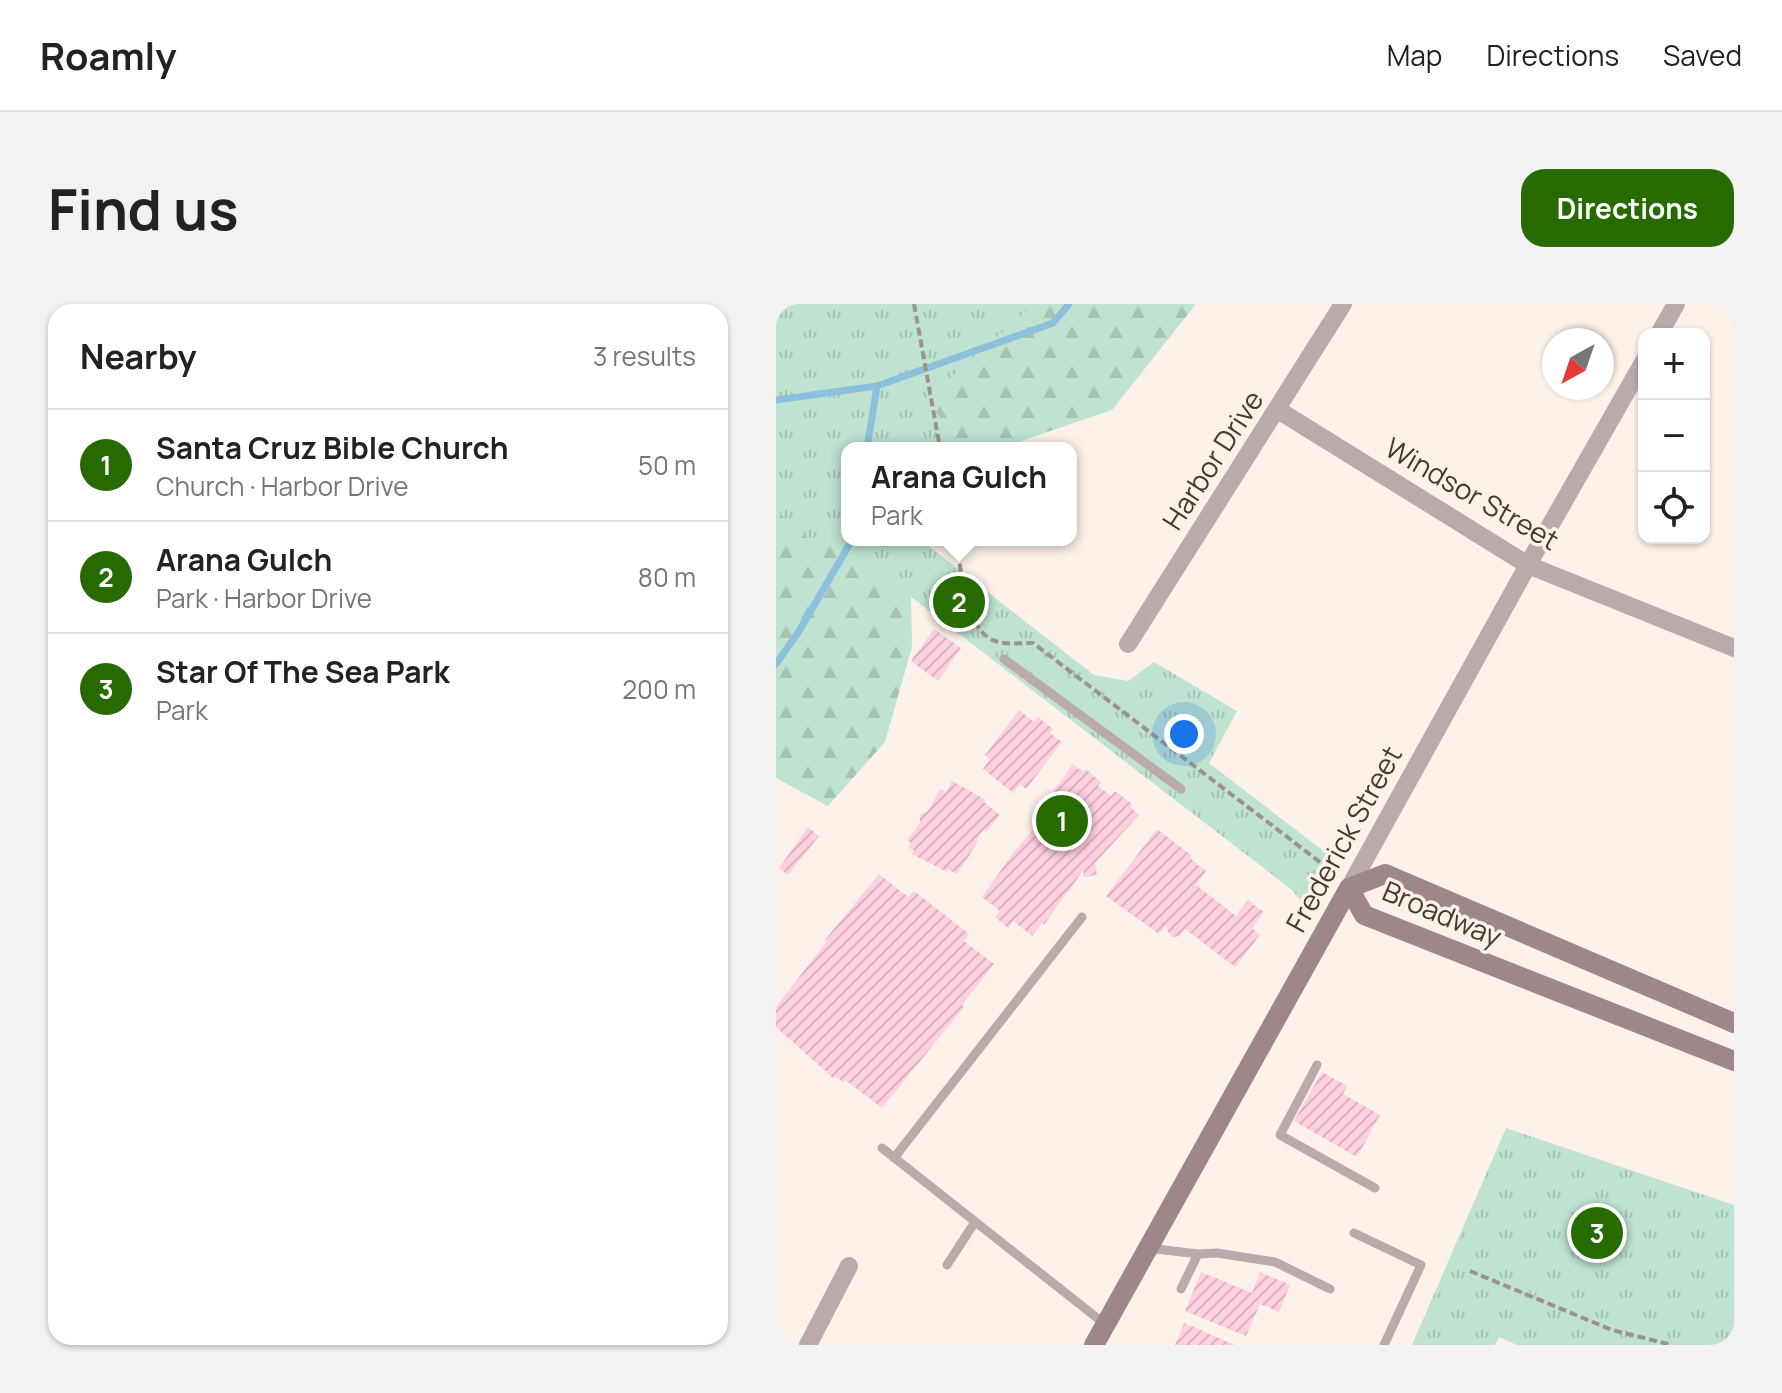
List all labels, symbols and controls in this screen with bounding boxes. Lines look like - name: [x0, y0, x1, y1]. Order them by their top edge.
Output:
- text: Roamly: [40, 29, 177, 81]
- text: Map: [1387, 36, 1442, 74]
- text: Directions: [1486, 36, 1619, 74]
- text: Saved: [1663, 36, 1742, 74]
- button: Directions: [1521, 169, 1734, 247]
- text: Find us: [48, 170, 239, 247]
- north arrow: [1542, 328, 1614, 400]
- map controls: [1638, 328, 1710, 544]
- button: +: [1638, 328, 1710, 400]
- text: Nearby: [80, 333, 196, 379]
- text: 3 results: [593, 338, 696, 374]
- street label: Harbor Drive: [1153, 382, 1271, 537]
- button: −: [1638, 400, 1710, 472]
- text: Santa Cruz Bible Church: [156, 427, 509, 468]
- street label: Windsor Street: [1379, 428, 1566, 558]
- popup: [841, 442, 1077, 546]
- text: 1: [100, 447, 112, 483]
- text: 50 m: [638, 447, 696, 483]
- text: Arana Gulch: [871, 456, 1047, 497]
- text: Church · Harbor Drive: [156, 468, 408, 504]
- button: locate: [1638, 472, 1710, 544]
- text: Park: [871, 497, 923, 533]
- text: Arana Gulch: [156, 539, 332, 580]
- text: 2: [98, 559, 114, 595]
- text: 80 m: [638, 559, 696, 595]
- pin: 2: [933, 572, 985, 632]
- text: Park · Harbor Drive: [156, 580, 372, 616]
- text: Star Of The Sea Park: [156, 651, 450, 692]
- text: 3: [98, 671, 114, 707]
- text: 200 m: [622, 671, 696, 707]
- text: Park: [156, 692, 208, 728]
- your location: [1164, 714, 1204, 754]
- street label: Frederick Street: [1276, 739, 1410, 938]
- pin: 1: [1036, 791, 1088, 851]
- street label: Broadway: [1377, 871, 1508, 955]
- pin: 3: [1571, 1203, 1623, 1263]

